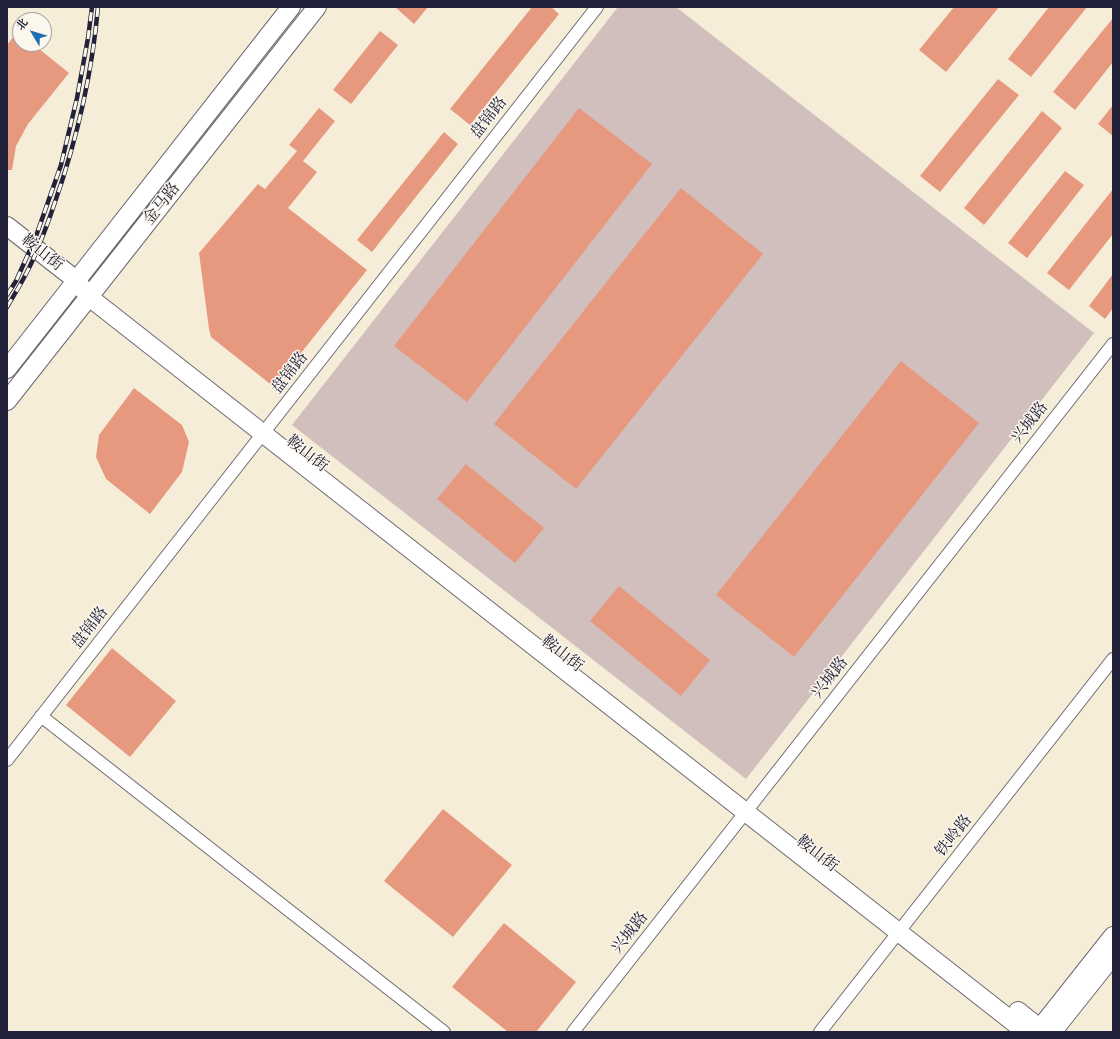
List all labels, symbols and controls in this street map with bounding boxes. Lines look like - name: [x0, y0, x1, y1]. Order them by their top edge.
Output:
- north arrow: [12, 12, 52, 52]
- text: 北: [15, 17, 31, 33]
- street label: 盘锦路: [467, 93, 511, 143]
- street label: 金马路: [140, 179, 184, 229]
- street label: 鞍山街: [17, 231, 67, 275]
- street label: 盘锦路: [268, 348, 312, 398]
- street label: 兴城路: [1008, 398, 1052, 448]
- street label: 鞍山街: [282, 432, 332, 476]
- street label: 盘锦路: [68, 603, 112, 653]
- street label: 鞍山街: [537, 632, 587, 676]
- street label: 兴城路: [808, 653, 852, 703]
- street label: 铁岭路: [932, 811, 976, 861]
- street label: 鞍山街: [792, 832, 842, 876]
- street label: 兴城路: [608, 908, 652, 958]

